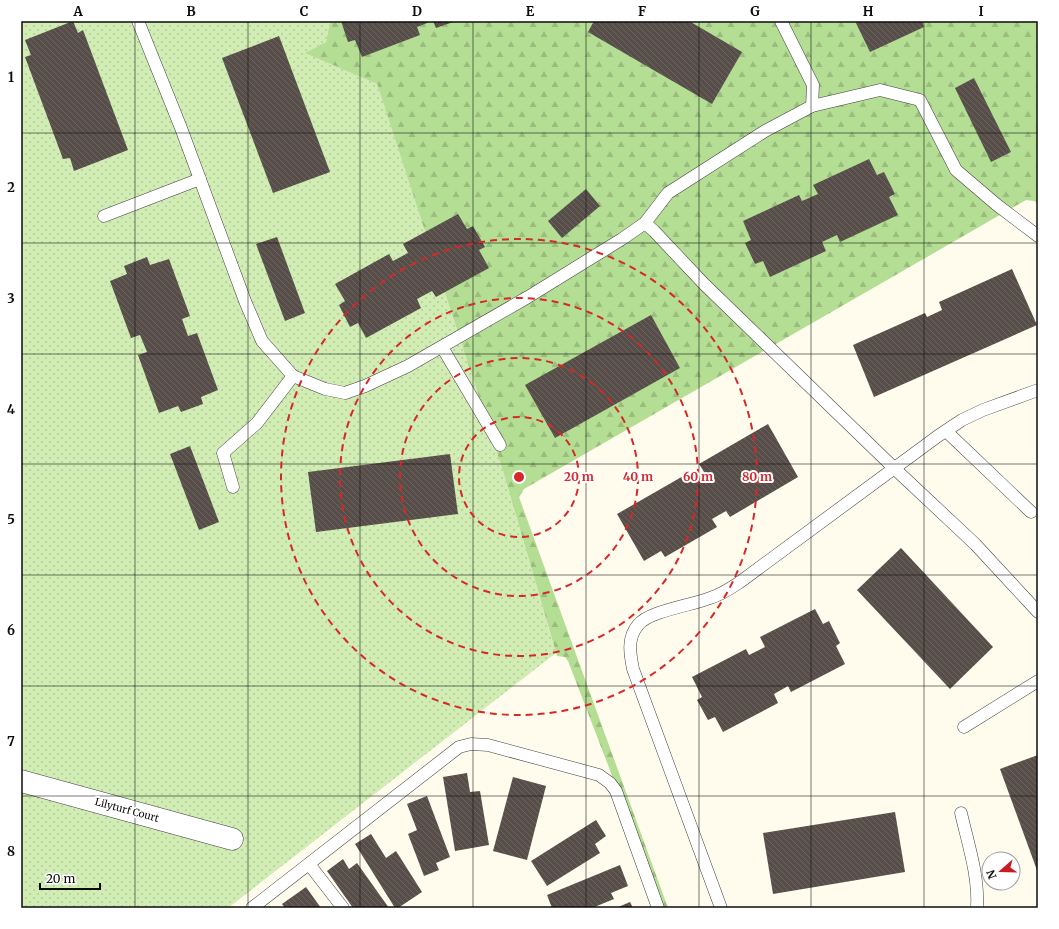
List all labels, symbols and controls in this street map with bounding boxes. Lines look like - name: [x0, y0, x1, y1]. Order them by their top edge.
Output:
- text: A: [72, 3, 83, 20]
- text: B: [186, 3, 196, 20]
- text: C: [300, 3, 309, 20]
- text: D: [412, 3, 422, 20]
- text: E: [526, 3, 535, 20]
- text: F: [638, 3, 646, 20]
- text: G: [750, 3, 760, 20]
- text: H: [863, 3, 874, 20]
- text: I: [978, 3, 984, 20]
- text: 1: [8, 69, 14, 86]
- text: 2: [7, 179, 15, 196]
- text: 3: [7, 290, 15, 307]
- text: 4: [7, 401, 16, 418]
- text: 20 m: [564, 469, 594, 484]
- text: 40 m: [623, 469, 653, 484]
- text: 60 m: [683, 469, 713, 484]
- text: 80 m: [742, 469, 772, 484]
- centre of rings: [512, 470, 526, 484]
- text: 5: [7, 511, 15, 528]
- text: 6: [7, 622, 15, 639]
- text: 7: [7, 733, 15, 750]
- street label: Lilyturf Court: [94, 795, 161, 825]
- text: 8: [7, 843, 15, 860]
- north arrow: [981, 851, 1021, 891]
- scale bar: [40, 865, 100, 891]
- text: N: [983, 868, 1000, 881]
- text: 20 m: [46, 871, 75, 886]

